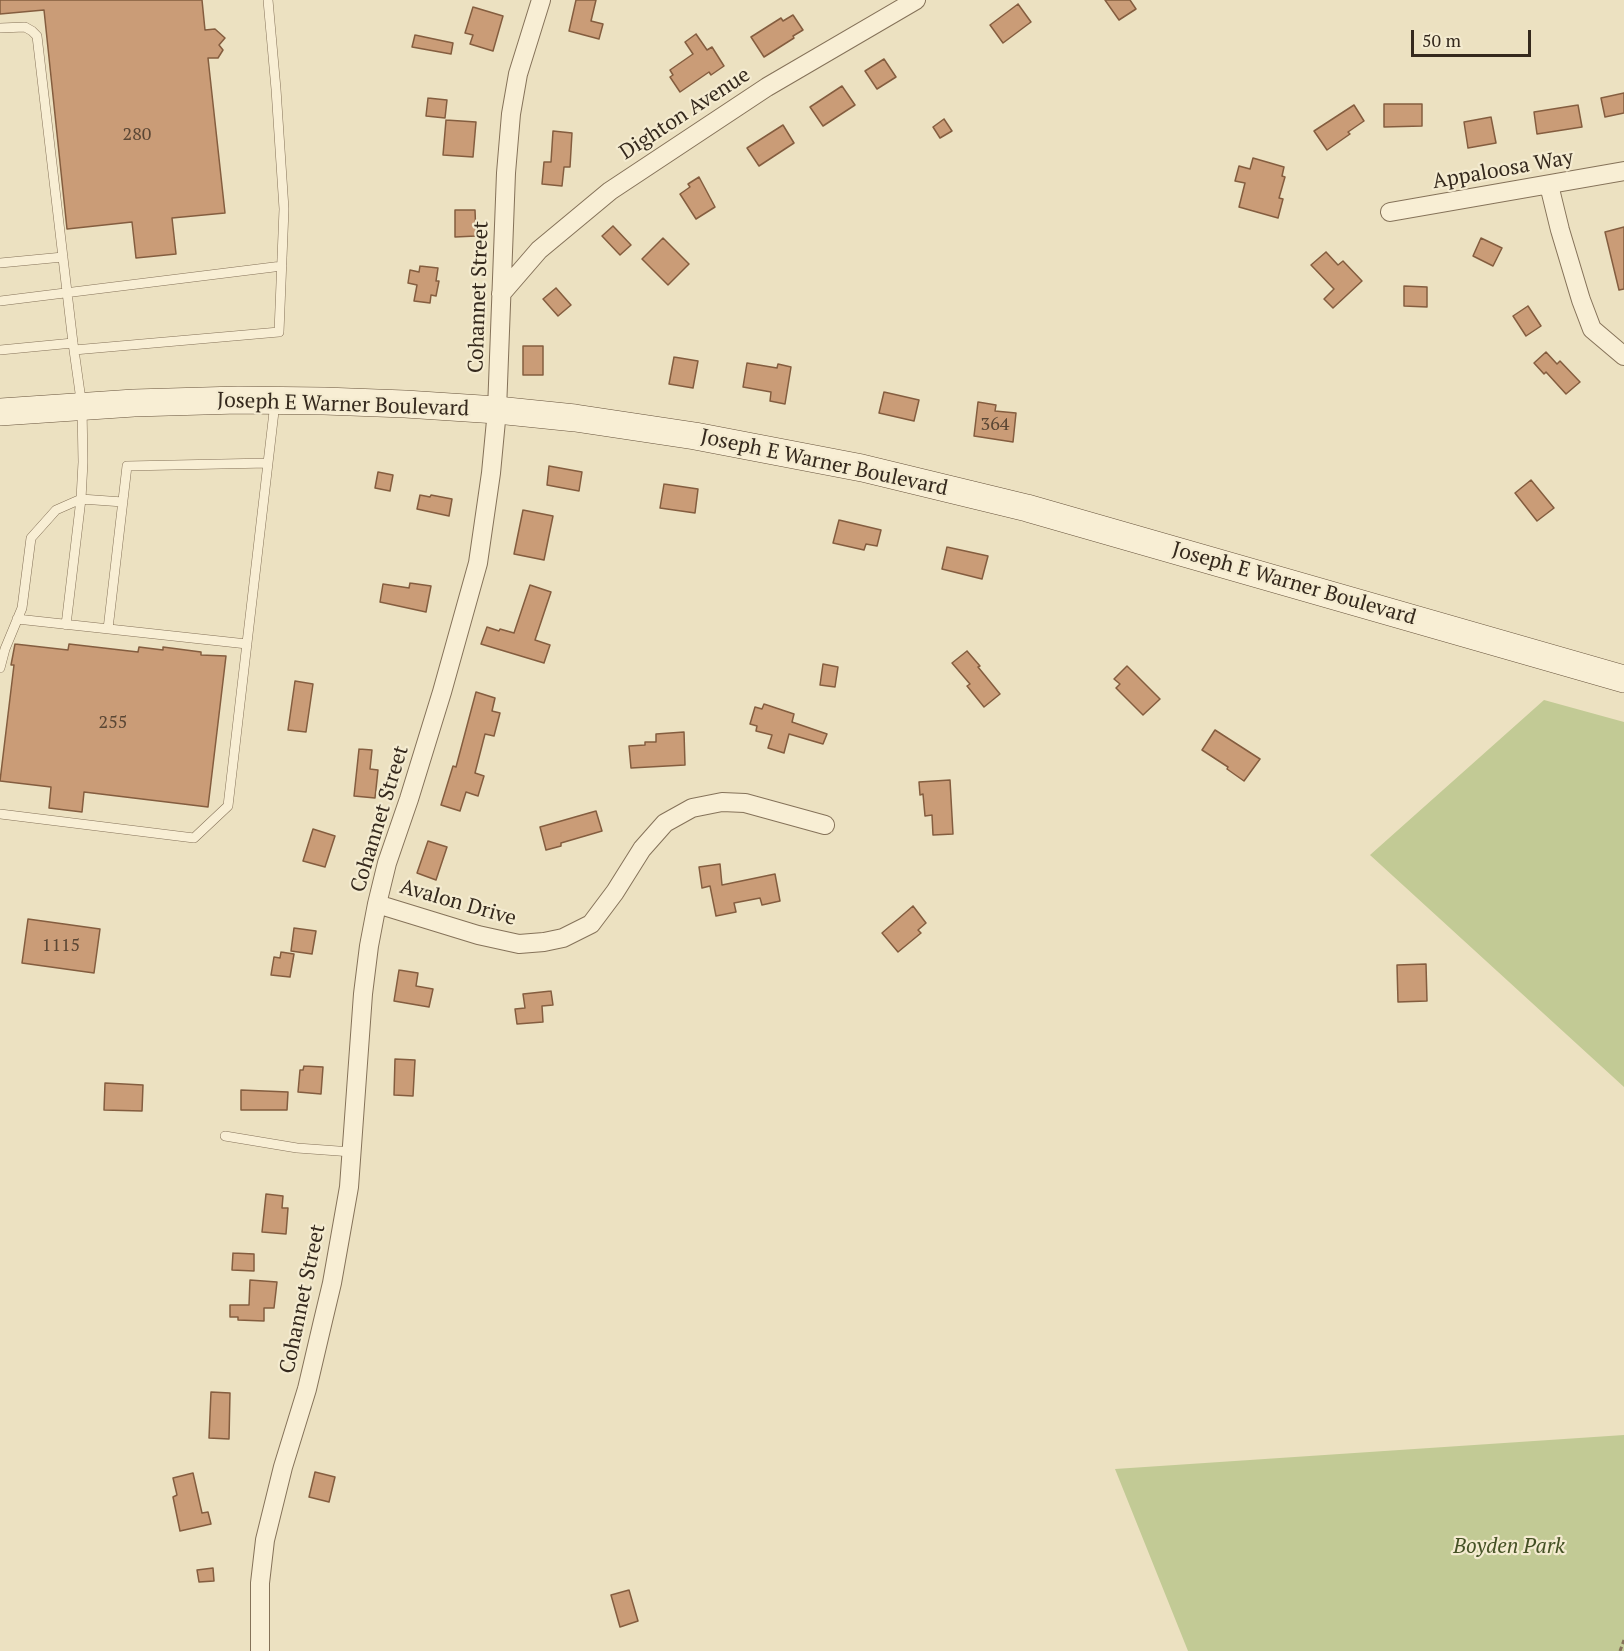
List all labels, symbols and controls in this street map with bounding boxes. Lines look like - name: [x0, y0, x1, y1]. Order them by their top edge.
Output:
- scale bar: [1414, 18, 1534, 56]
- text: 50 m: [1422, 28, 1461, 52]
- street label: Dighton Avenue: [615, 63, 755, 165]
- house number: 280: [123, 124, 151, 146]
- street label: Appaloosa Way: [1431, 145, 1575, 195]
- street label: Cohannet Street: [464, 221, 494, 373]
- street label: Joseph E Warner Boulevard: [217, 388, 469, 422]
- house number: 364: [981, 414, 1009, 436]
- street label: Joseph E Warner Boulevard: [698, 424, 950, 502]
- street label: Joseph E Warner Boulevard: [1169, 537, 1419, 631]
- house number: 255: [99, 712, 127, 734]
- street label: Cohannet Street: [346, 743, 414, 895]
- street label: Avalon Drive: [397, 874, 519, 932]
- house number: 1115: [42, 935, 80, 957]
- street label: Cohannet Street: [275, 1222, 331, 1376]
- park label: Boyden Park: [1453, 1534, 1565, 1560]

